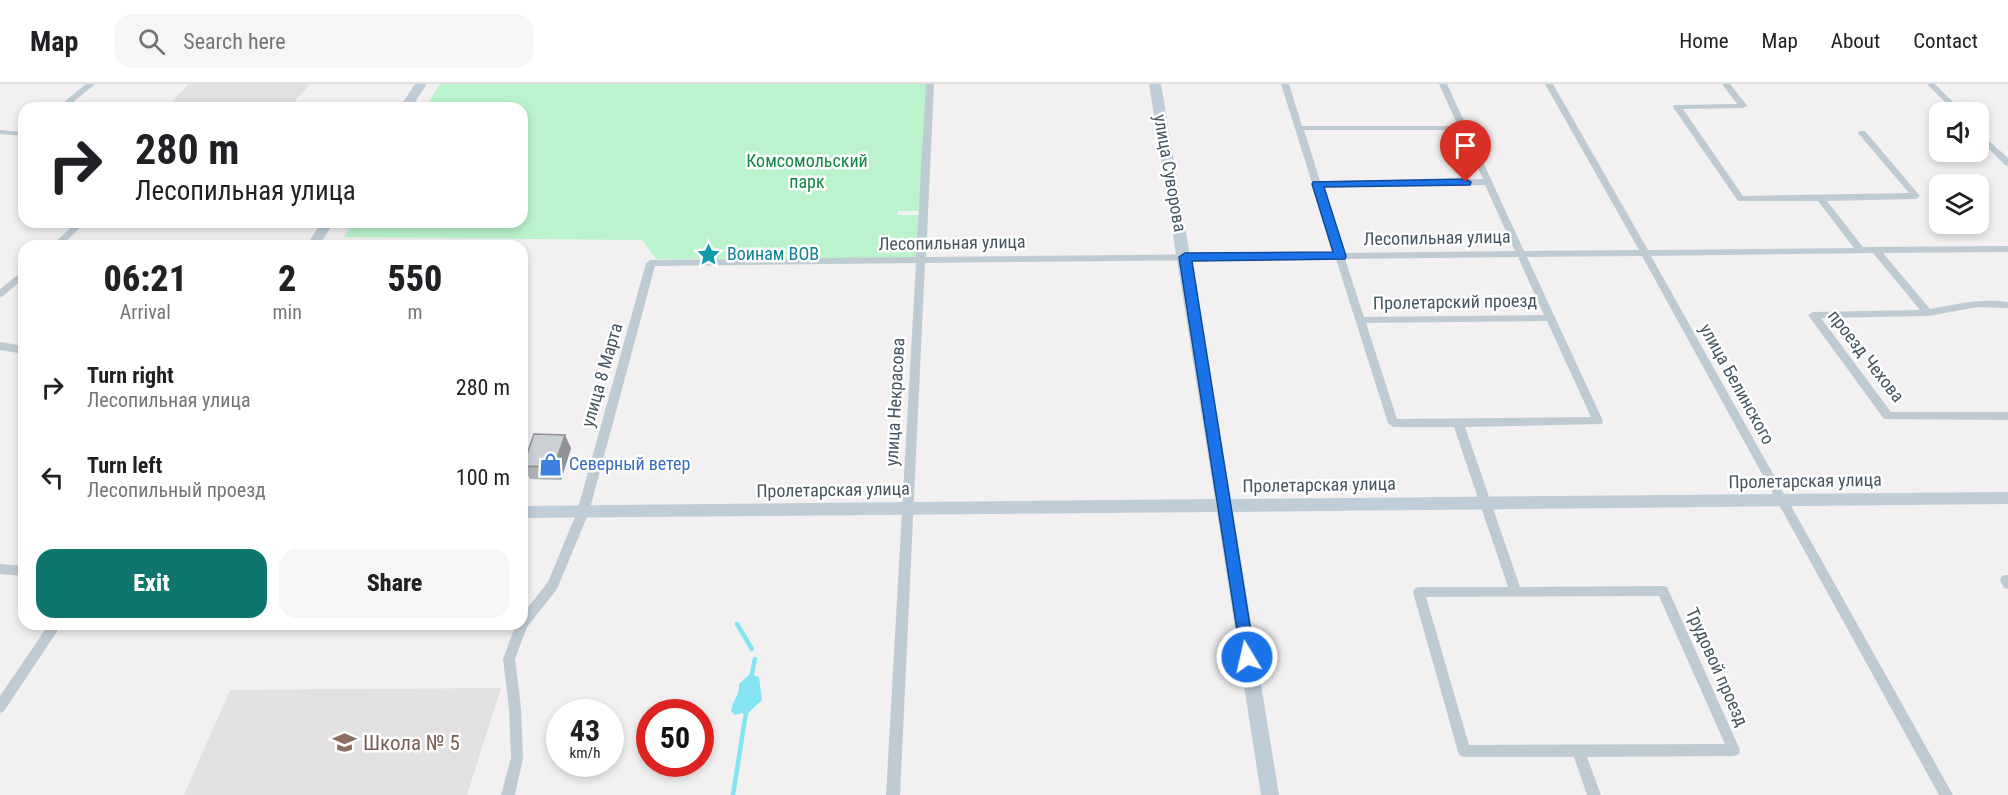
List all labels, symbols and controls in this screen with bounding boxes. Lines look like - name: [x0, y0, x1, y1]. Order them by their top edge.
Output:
- search box: [114, 14, 534, 68]
- text: Map: [30, 25, 78, 58]
- icon: search: [135, 25, 168, 58]
- text: Search here: [183, 29, 286, 54]
- text: Home: [1679, 29, 1729, 53]
- text: Map: [1762, 29, 1798, 53]
- text: About: [1831, 29, 1880, 53]
- text: Contact: [1913, 29, 1978, 53]
- map controls: [1929, 102, 1989, 234]
- button: sound: [1929, 102, 1989, 162]
- street label: улица Суворова: [1150, 112, 1191, 233]
- pin: [1440, 120, 1491, 182]
- text: 280 m: [135, 125, 240, 174]
- icon: right: [36, 126, 114, 204]
- icon: arrive: [1449, 129, 1482, 162]
- park label: Комсомольский парк: [746, 150, 868, 192]
- button: layers: [1929, 174, 1989, 234]
- text: Лесопильная улица: [135, 175, 356, 207]
- street label: Лесопильная улица: [1363, 226, 1511, 249]
- street label: Лесопильная улица: [878, 231, 1026, 254]
- place icon: Воинам ВОВ: [696, 241, 722, 267]
- place label: Воинам ВОВ: [727, 243, 819, 264]
- text: 06:21: [104, 258, 187, 300]
- text: 2: [278, 258, 296, 300]
- text: 550: [387, 258, 442, 300]
- street label: Пролетарский проезд: [1373, 290, 1538, 313]
- text: Arrival: [120, 300, 171, 324]
- text: min: [273, 300, 302, 324]
- text: m: [407, 300, 422, 324]
- street label: проезд Чехова: [1824, 305, 1909, 406]
- street label: улица 8 Марта: [577, 320, 626, 429]
- street label: улица Белинского: [1696, 320, 1779, 448]
- street label: улица Некрасова: [881, 337, 908, 467]
- text: Turn right: [87, 363, 174, 388]
- icon: right: [36, 371, 69, 404]
- text: 280 m: [456, 375, 510, 400]
- text: Лесопильная улица: [87, 388, 251, 412]
- shop icon: Северный ветер: [538, 451, 564, 477]
- text: Turn left: [87, 453, 162, 478]
- place label: Северный ветер: [569, 453, 691, 474]
- icon: left: [36, 461, 69, 494]
- text: 100 m: [456, 465, 510, 490]
- street label: Пролетарская улица: [1728, 469, 1882, 492]
- street label: Пролетарская улица: [1242, 473, 1396, 496]
- text: Лесопильный проезд: [87, 478, 266, 502]
- street label: Пролетарская улица: [756, 478, 910, 501]
- button: Exit: [36, 549, 267, 618]
- button: Share: [279, 549, 510, 618]
- street label: Трудовой проезд: [1682, 604, 1753, 730]
- position arrow: [1215, 625, 1279, 689]
- speed limit sign: 50: [636, 699, 714, 777]
- text: 43: [570, 713, 600, 748]
- school or university icon: Школа № 5: [332, 730, 358, 756]
- place label: Школа № 5: [363, 731, 460, 755]
- text: km/h: [570, 744, 600, 762]

